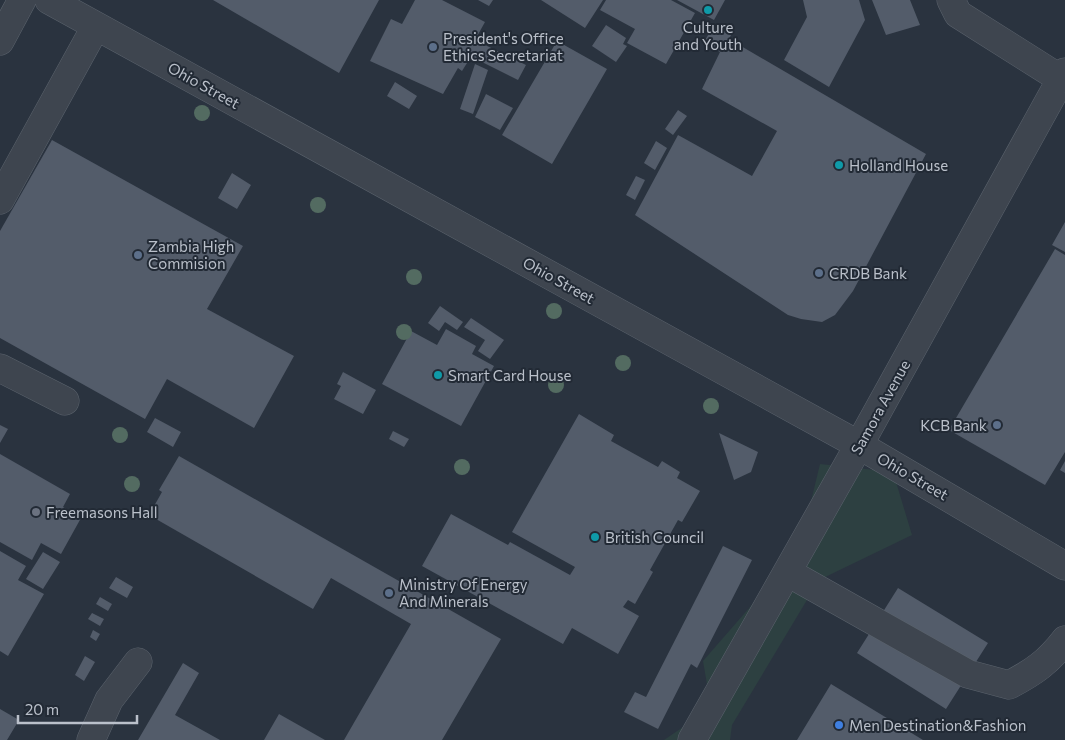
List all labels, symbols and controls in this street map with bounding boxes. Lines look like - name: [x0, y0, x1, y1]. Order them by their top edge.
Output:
- marker: Culture and Youth: [702, 4, 714, 16]
- place label: Culture and Youth: [674, 18, 742, 53]
- place label: President's Office Ethics Secretariat: [443, 29, 564, 64]
- marker: President's Office Ethics Secretariat: [427, 41, 439, 53]
- street label: Ohio Street: [165, 58, 243, 112]
- place label: Holland House: [849, 156, 948, 174]
- marker: Holland House: [833, 159, 845, 171]
- place label: Zambia High Commision: [148, 237, 234, 272]
- marker: Zambia High Commision: [132, 249, 144, 261]
- street label: Ohio Street: [520, 253, 598, 307]
- place label: CRDB Bank: [829, 264, 907, 282]
- marker: CRDB Bank: [813, 267, 825, 279]
- street label: Samora Avenue: [847, 357, 913, 457]
- place label: Smart Card House: [448, 366, 572, 384]
- marker: Smart Card House: [432, 369, 444, 381]
- place label: KCB Bank: [920, 416, 987, 434]
- marker: KCB Bank: [991, 419, 1003, 431]
- street label: Ohio Street: [874, 448, 952, 504]
- place label: Freemasons Hall: [46, 503, 158, 521]
- marker: Freemasons Hall: [30, 506, 42, 518]
- place label: British Council: [605, 528, 704, 546]
- marker: British Council: [589, 531, 601, 543]
- place label: Ministry Of Energy And Minerals: [399, 575, 528, 610]
- marker: Ministry Of Energy And Minerals: [383, 587, 395, 599]
- scale bar: [18, 692, 136, 724]
- text: 20 m: [25, 700, 59, 718]
- place label: Men Destination&Fashion: [849, 716, 1026, 734]
- marker: Men Destination&Fashion: [833, 719, 845, 731]

